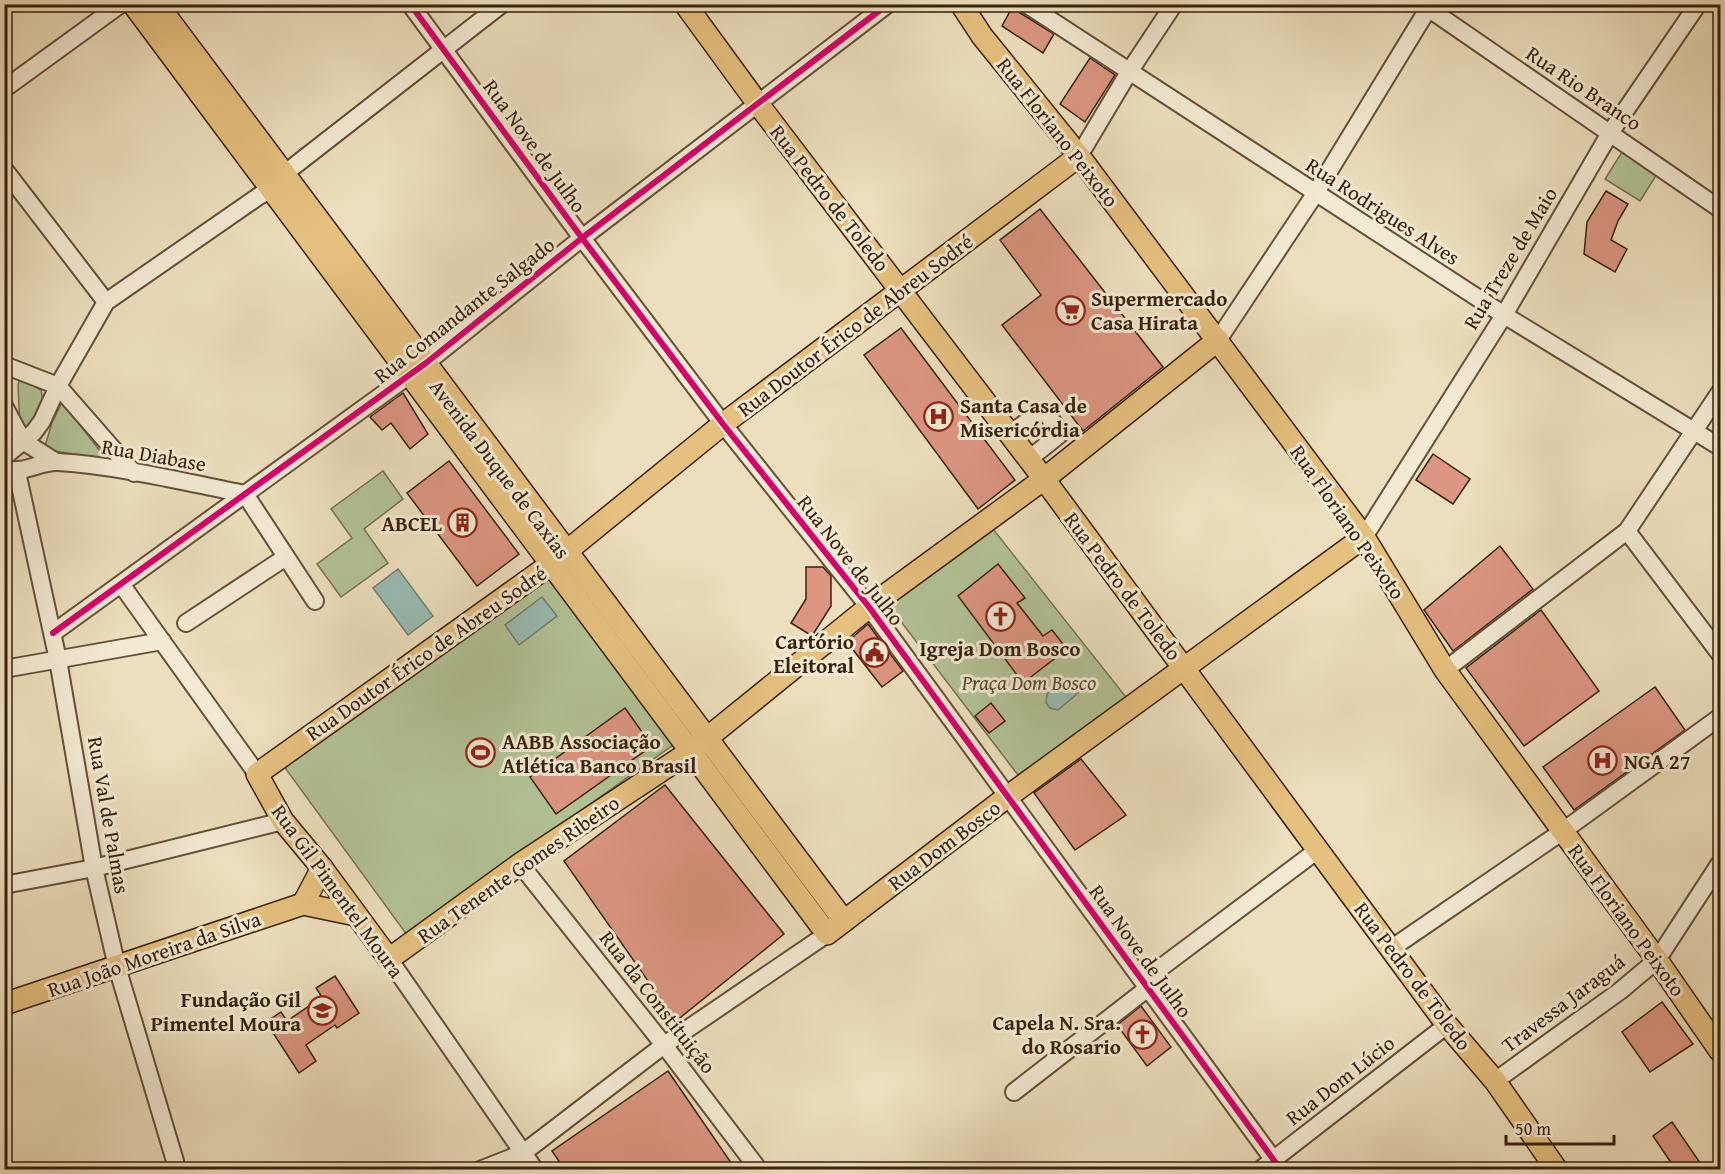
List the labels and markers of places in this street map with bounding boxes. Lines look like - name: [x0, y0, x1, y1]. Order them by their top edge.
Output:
- place label: Supermercado Casa Hirata: [1091, 283, 1227, 338]
- supermarket icon: Supermercado Casa Hirata: [1054, 294, 1086, 326]
- place label: Santa Casa de Misericórdia: [960, 390, 1087, 445]
- hospital icon: Santa Casa de Misericórdia: [923, 401, 955, 433]
- building icon: ABCEL: [447, 507, 479, 539]
- place label: ABCEL: [382, 508, 442, 539]
- church icon: Igreja Dom Bosco: [984, 601, 1016, 633]
- place label: Cartório Eleitoral: [774, 626, 854, 681]
- place label: Igreja Dom Bosco: [920, 633, 1080, 664]
- public building icon: Cartório Eleitoral: [859, 637, 891, 669]
- place label: AABB Associação Atlética Banco Brasil: [502, 726, 697, 781]
- sports icon: AABB Associação Atlética Banco Brasil: [465, 737, 497, 769]
- hospital icon: NGA 27: [1587, 745, 1619, 777]
- place label: NGA 27: [1624, 746, 1691, 777]
- place label: Fundação Gil Pimentel Moura: [151, 984, 301, 1039]
- school or university icon: Fundação Gil Pimentel Moura: [306, 995, 338, 1027]
- place label: Capela N. Sra. do Rosario: [992, 1007, 1121, 1062]
- church icon: Capela N. Sra. do Rosario: [1126, 1018, 1158, 1050]

